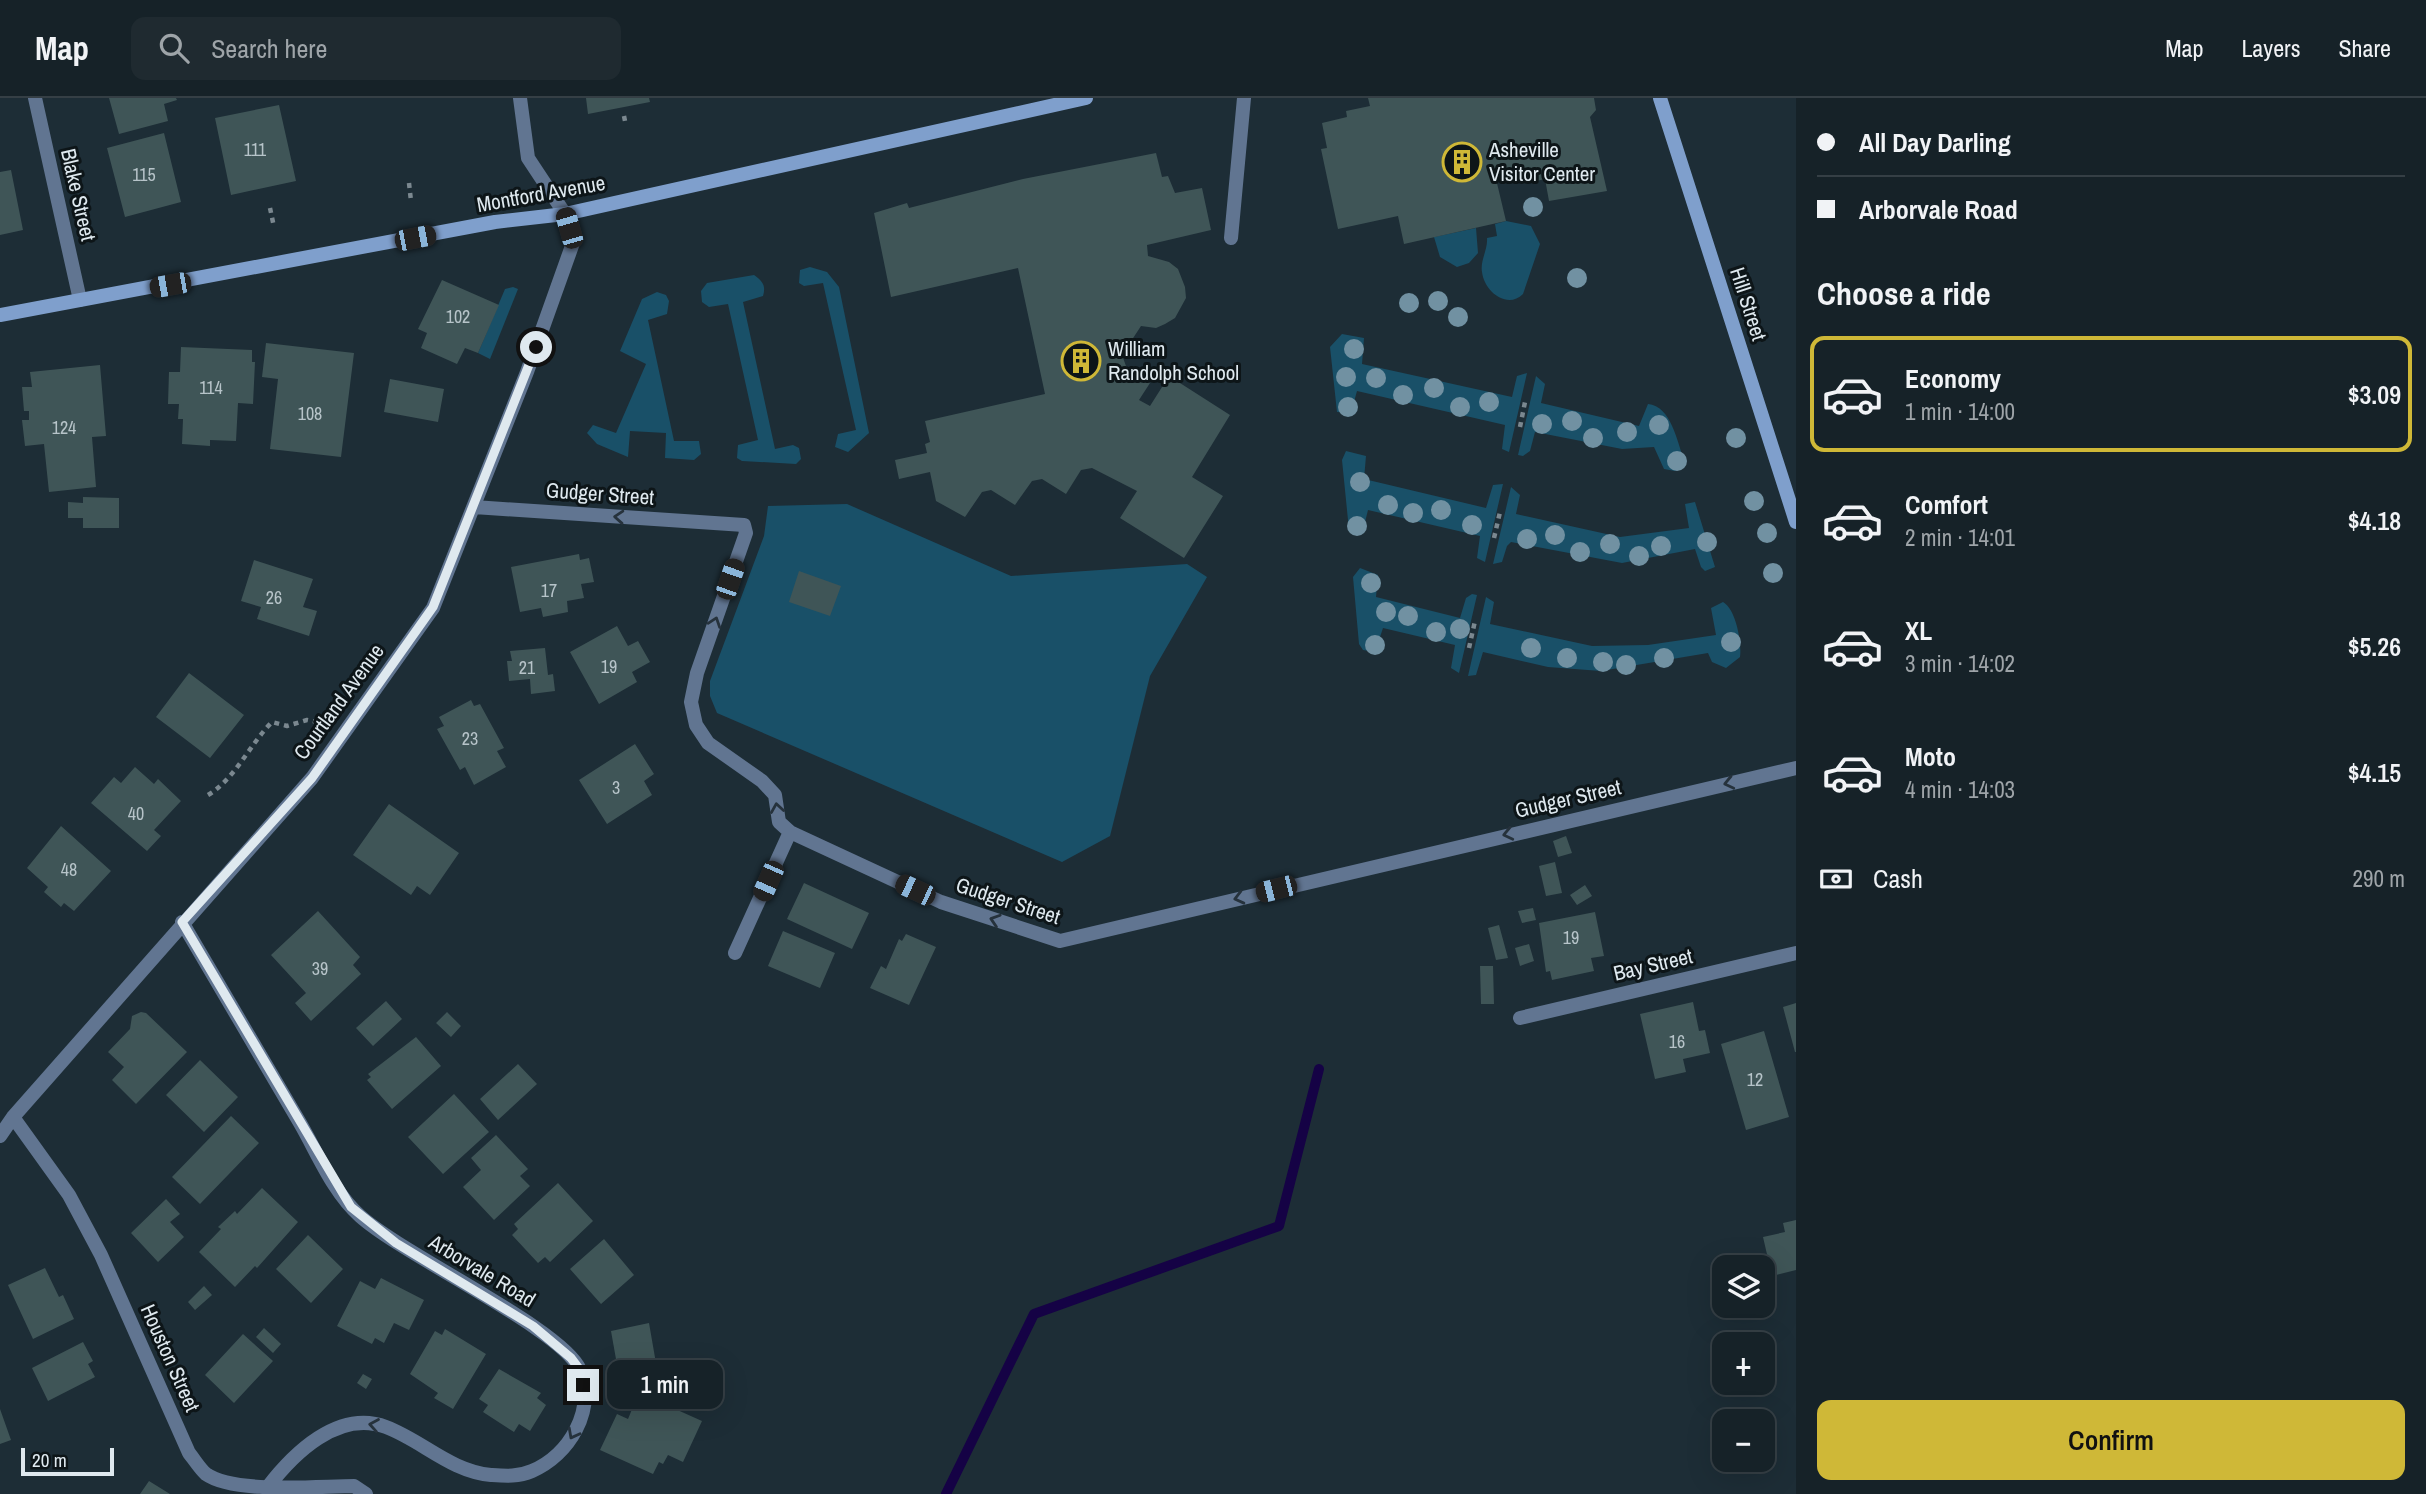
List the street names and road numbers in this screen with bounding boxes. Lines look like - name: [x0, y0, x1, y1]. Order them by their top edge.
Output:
- street label: Blake Street: [54, 146, 103, 244]
- street label: Montford Avenue: [474, 168, 607, 219]
- street label: Hill Street: [1723, 263, 1774, 344]
- street label: Gudger Street: [545, 475, 655, 512]
- street label: Courtland Avenue: [287, 638, 390, 765]
- street label: Gudger Street: [1512, 772, 1624, 825]
- street label: Gudger Street: [952, 870, 1064, 931]
- street label: Bay Street: [1610, 941, 1696, 988]
- street label: Arborvale Road: [423, 1227, 541, 1314]
- street label: Houston Street: [134, 1299, 207, 1416]

